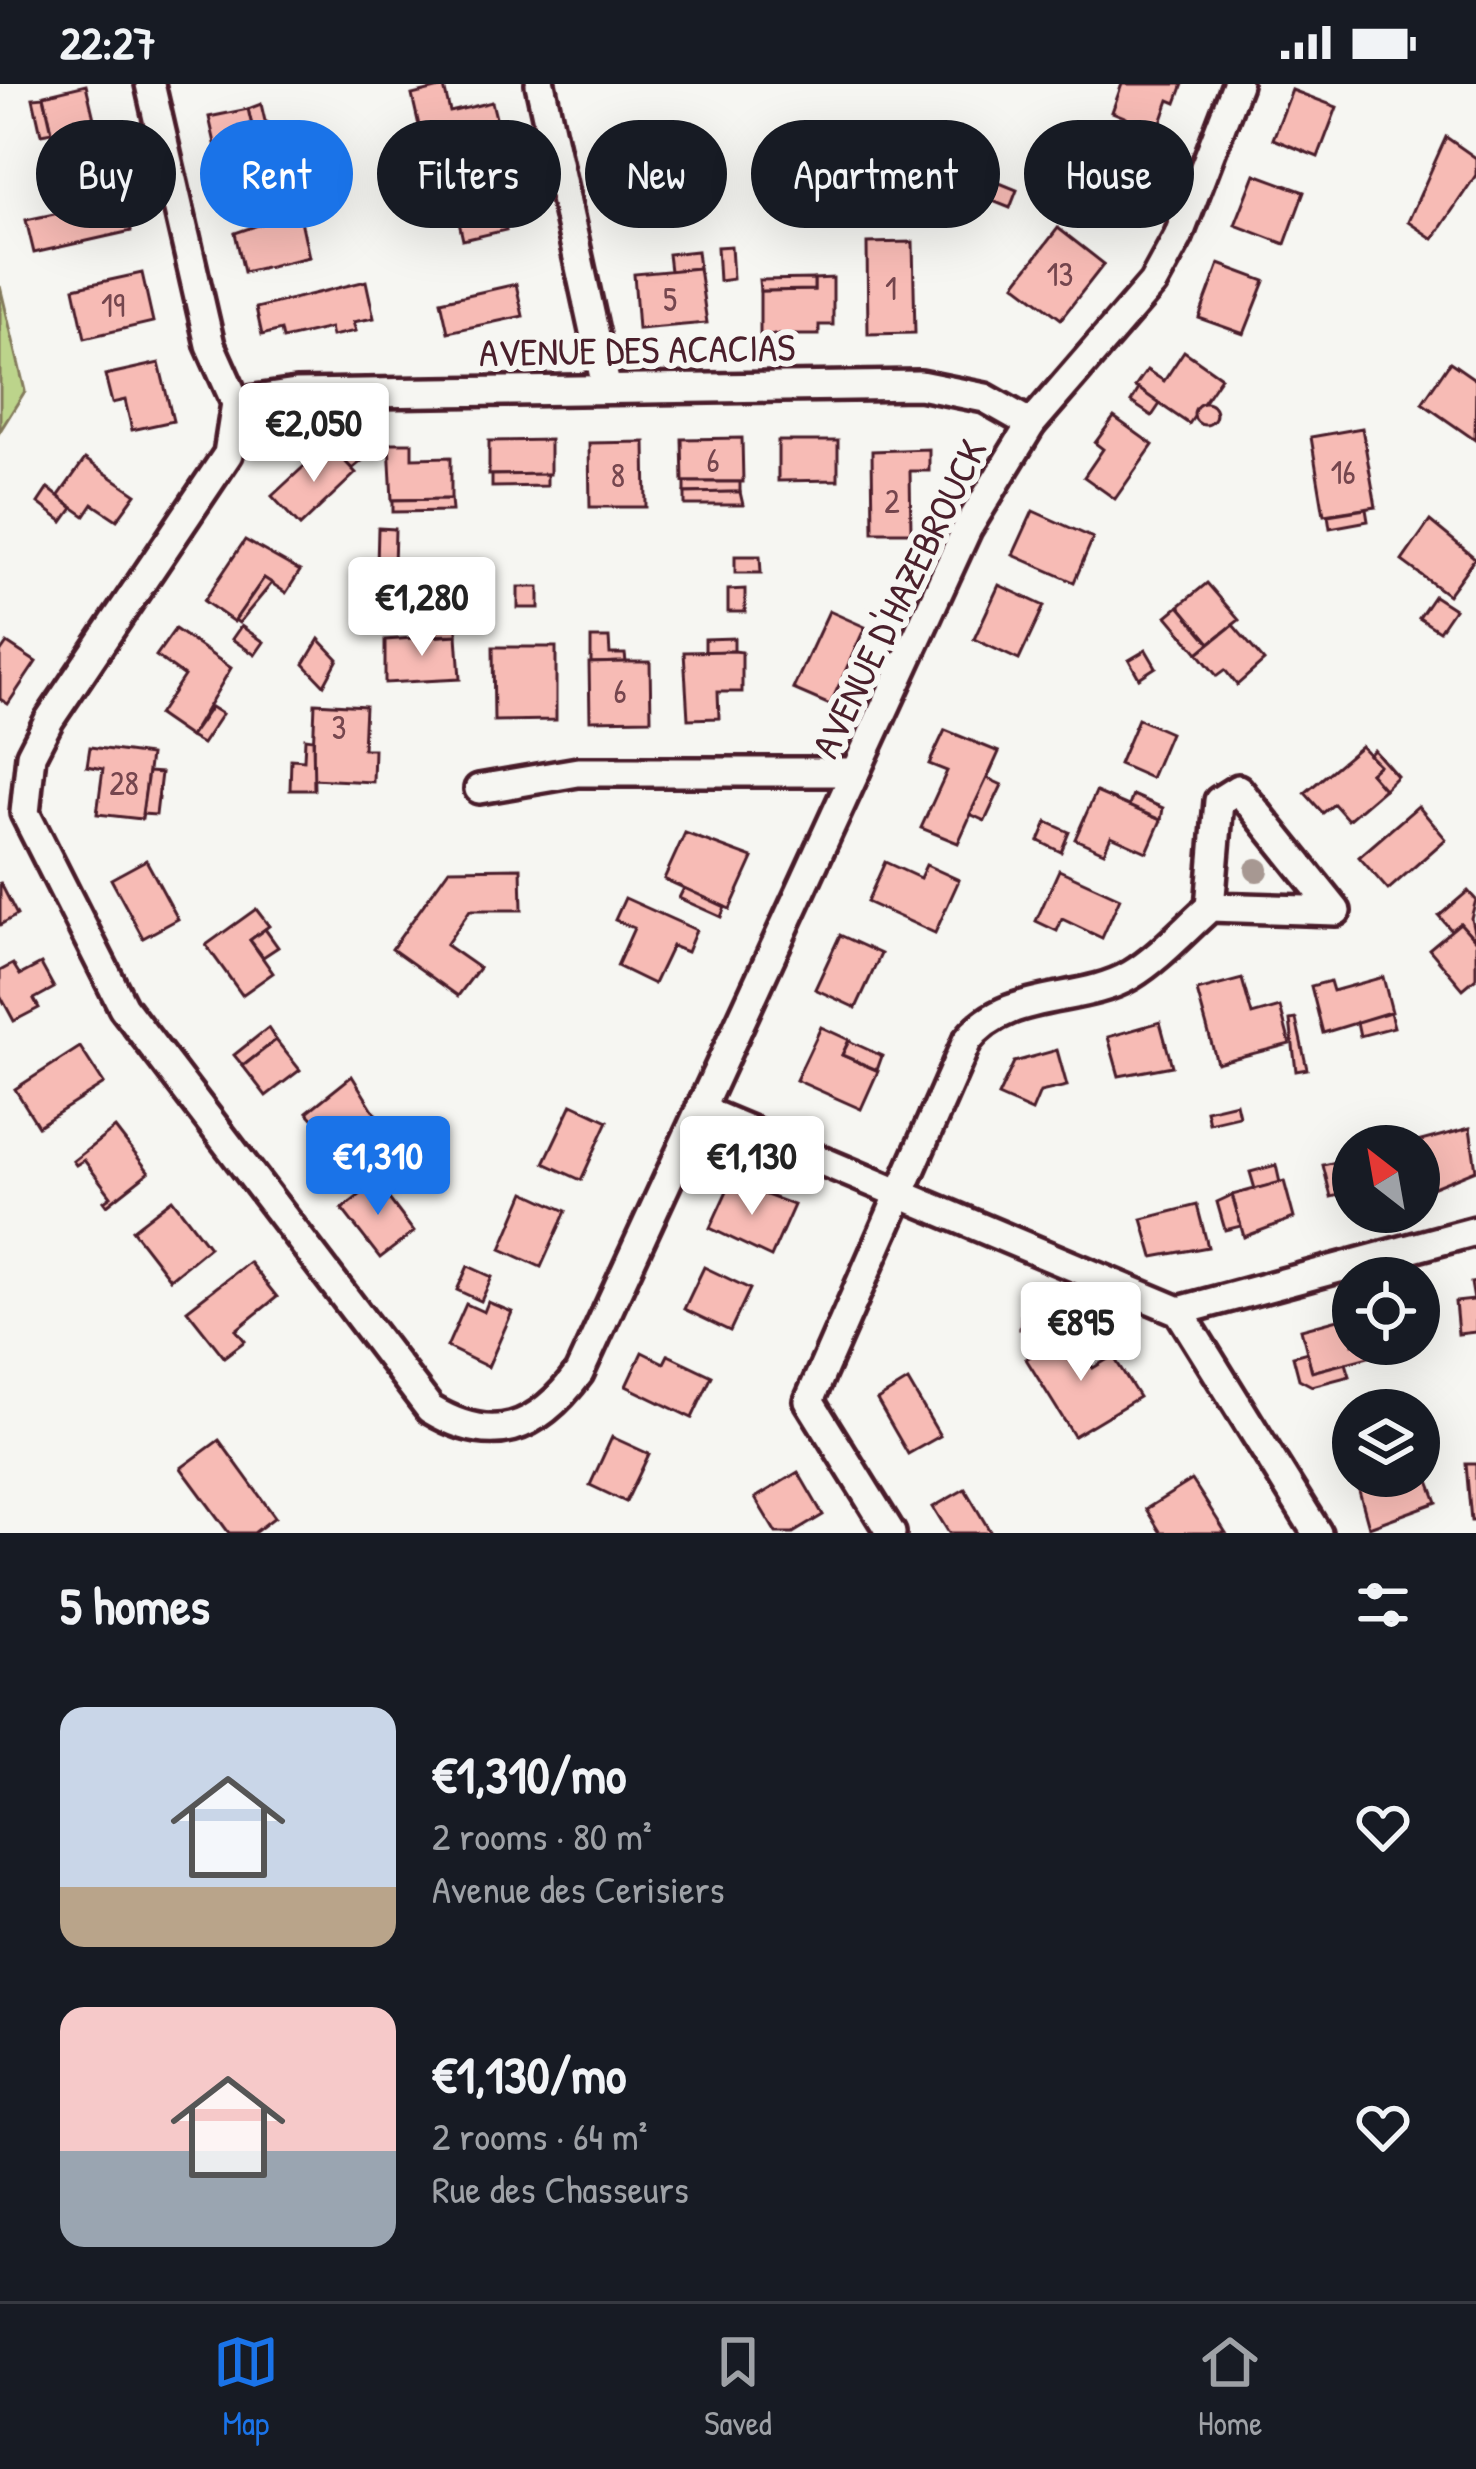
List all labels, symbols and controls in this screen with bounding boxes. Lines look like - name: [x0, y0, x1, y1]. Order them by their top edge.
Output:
- text: 22:27: [60, 12, 156, 73]
- chip: Buy: [36, 120, 176, 228]
- chip: Rent: [200, 120, 353, 228]
- chip: Filters: [377, 120, 561, 228]
- chip: New: [585, 120, 727, 228]
- chip: Apartment: [751, 120, 1000, 228]
- chip: House: [1024, 120, 1194, 228]
- house number: 13: [1047, 252, 1073, 296]
- house number: 1: [885, 266, 897, 310]
- house number: 5: [663, 277, 677, 321]
- house number: 19: [101, 283, 125, 327]
- street label: AVENUE DES ACACIAS: [478, 320, 796, 378]
- pin: €2,050: [216, 383, 412, 485]
- text: €2,050: [266, 395, 362, 448]
- street label: AVENUE D'HAZEBROUCK: [798, 430, 998, 766]
- house number: 6: [706, 438, 720, 482]
- house number: 16: [1330, 450, 1356, 494]
- house number: 8: [611, 453, 625, 497]
- house number: 2: [884, 479, 900, 523]
- pin: €1,280: [324, 557, 520, 659]
- text: €1,280: [375, 569, 469, 622]
- house number: 6: [613, 669, 627, 713]
- house number: 3: [332, 705, 346, 749]
- house number: 28: [109, 761, 139, 805]
- pin: €1,310: [280, 1116, 476, 1218]
- pin: €1,130: [654, 1116, 850, 1218]
- north arrow: [1332, 1125, 1440, 1233]
- map controls: [1332, 1125, 1440, 1497]
- text: €1,310: [333, 1128, 423, 1181]
- text: €1,130: [707, 1128, 797, 1181]
- button: locate: [1332, 1257, 1440, 1365]
- pin: €895: [1010, 1282, 1152, 1384]
- text: €895: [1048, 1294, 1114, 1347]
- button: layers: [1332, 1389, 1440, 1497]
- text: 5 homes: [60, 1571, 210, 1640]
- icon: filters: [1350, 1572, 1416, 1638]
- text: €1,310/mo: [432, 1740, 626, 1809]
- icon: home: [156, 1755, 300, 1899]
- icon: heart: [1350, 1794, 1416, 1860]
- text: 2 rooms · 80 m²: [432, 1809, 652, 1862]
- text: Avenue des Cerisiers: [432, 1862, 725, 1915]
- text: €1,130/mo: [432, 2040, 626, 2109]
- icon: home: [156, 2055, 300, 2199]
- icon: heart: [1350, 2094, 1416, 2160]
- text: 2 rooms · 64 m²: [432, 2109, 648, 2162]
- text: Rue des Chasseurs: [432, 2162, 689, 2215]
- tab: Map: [213, 2329, 279, 2445]
- tab: Saved: [704, 2329, 772, 2445]
- tab: Home: [1197, 2329, 1263, 2445]

